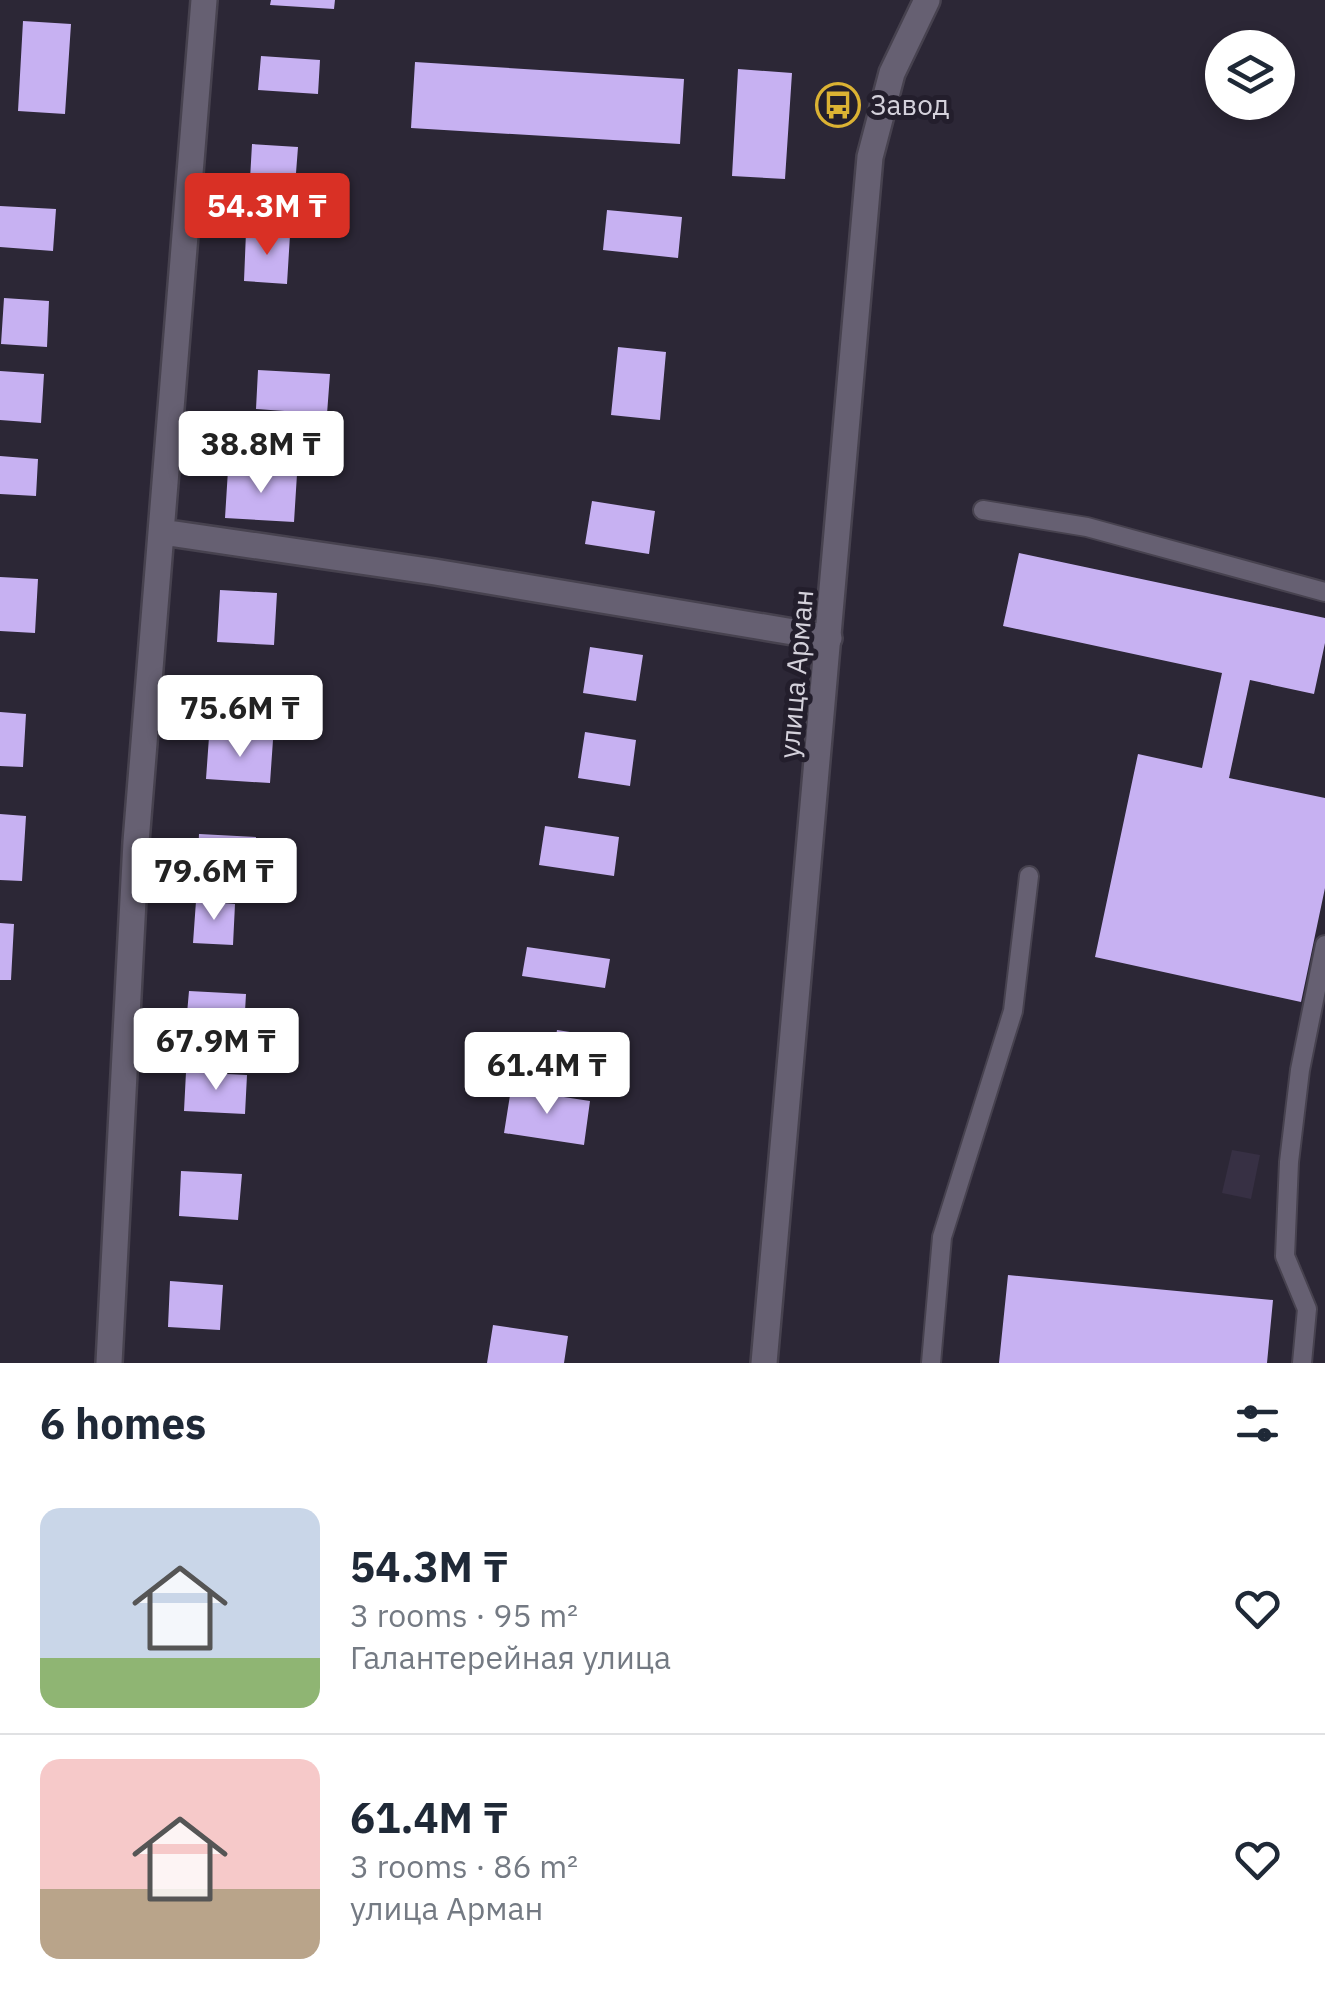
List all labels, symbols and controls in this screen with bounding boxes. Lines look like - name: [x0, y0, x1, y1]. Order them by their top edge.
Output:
- map controls: [1205, 30, 1295, 120]
- button: layers: [1205, 30, 1295, 120]
- bus stop icon: Завод: [815, 82, 861, 128]
- place label: Завод: [870, 86, 950, 123]
- pin: 54.3M ₸: [175, 173, 359, 258]
- text: 54.3M ₸: [207, 184, 327, 226]
- pin: 38.8M ₸: [169, 411, 353, 496]
- text: 38.8M ₸: [201, 422, 321, 464]
- street label: улица Арман: [770, 588, 821, 760]
- pin: 75.6M ₸: [148, 675, 332, 760]
- text: 75.6M ₸: [180, 686, 300, 728]
- pin: 79.6M ₸: [122, 838, 306, 923]
- text: 79.6M ₸: [154, 849, 274, 891]
- pin: 67.9M ₸: [124, 1008, 308, 1093]
- text: 67.9M ₸: [156, 1019, 276, 1061]
- pin: 61.4M ₸: [455, 1032, 639, 1117]
- text: 61.4M ₸: [487, 1043, 607, 1085]
- text: 6 homes: [40, 1396, 206, 1451]
- icon: filters: [1230, 1396, 1285, 1451]
- text: 54.3M ₸: [350, 1539, 508, 1594]
- icon: home: [120, 1548, 240, 1668]
- icon: heart: [1230, 1581, 1285, 1636]
- text: 3 rooms · 95 m²: [350, 1594, 578, 1636]
- text: Галантерейная улица: [350, 1636, 671, 1678]
- text: 61.4M ₸: [350, 1790, 508, 1845]
- icon: home: [120, 1799, 240, 1919]
- icon: heart: [1230, 1832, 1285, 1887]
- text: 3 rooms · 86 m²: [350, 1845, 578, 1887]
- text: улица Арман: [350, 1887, 543, 1929]

